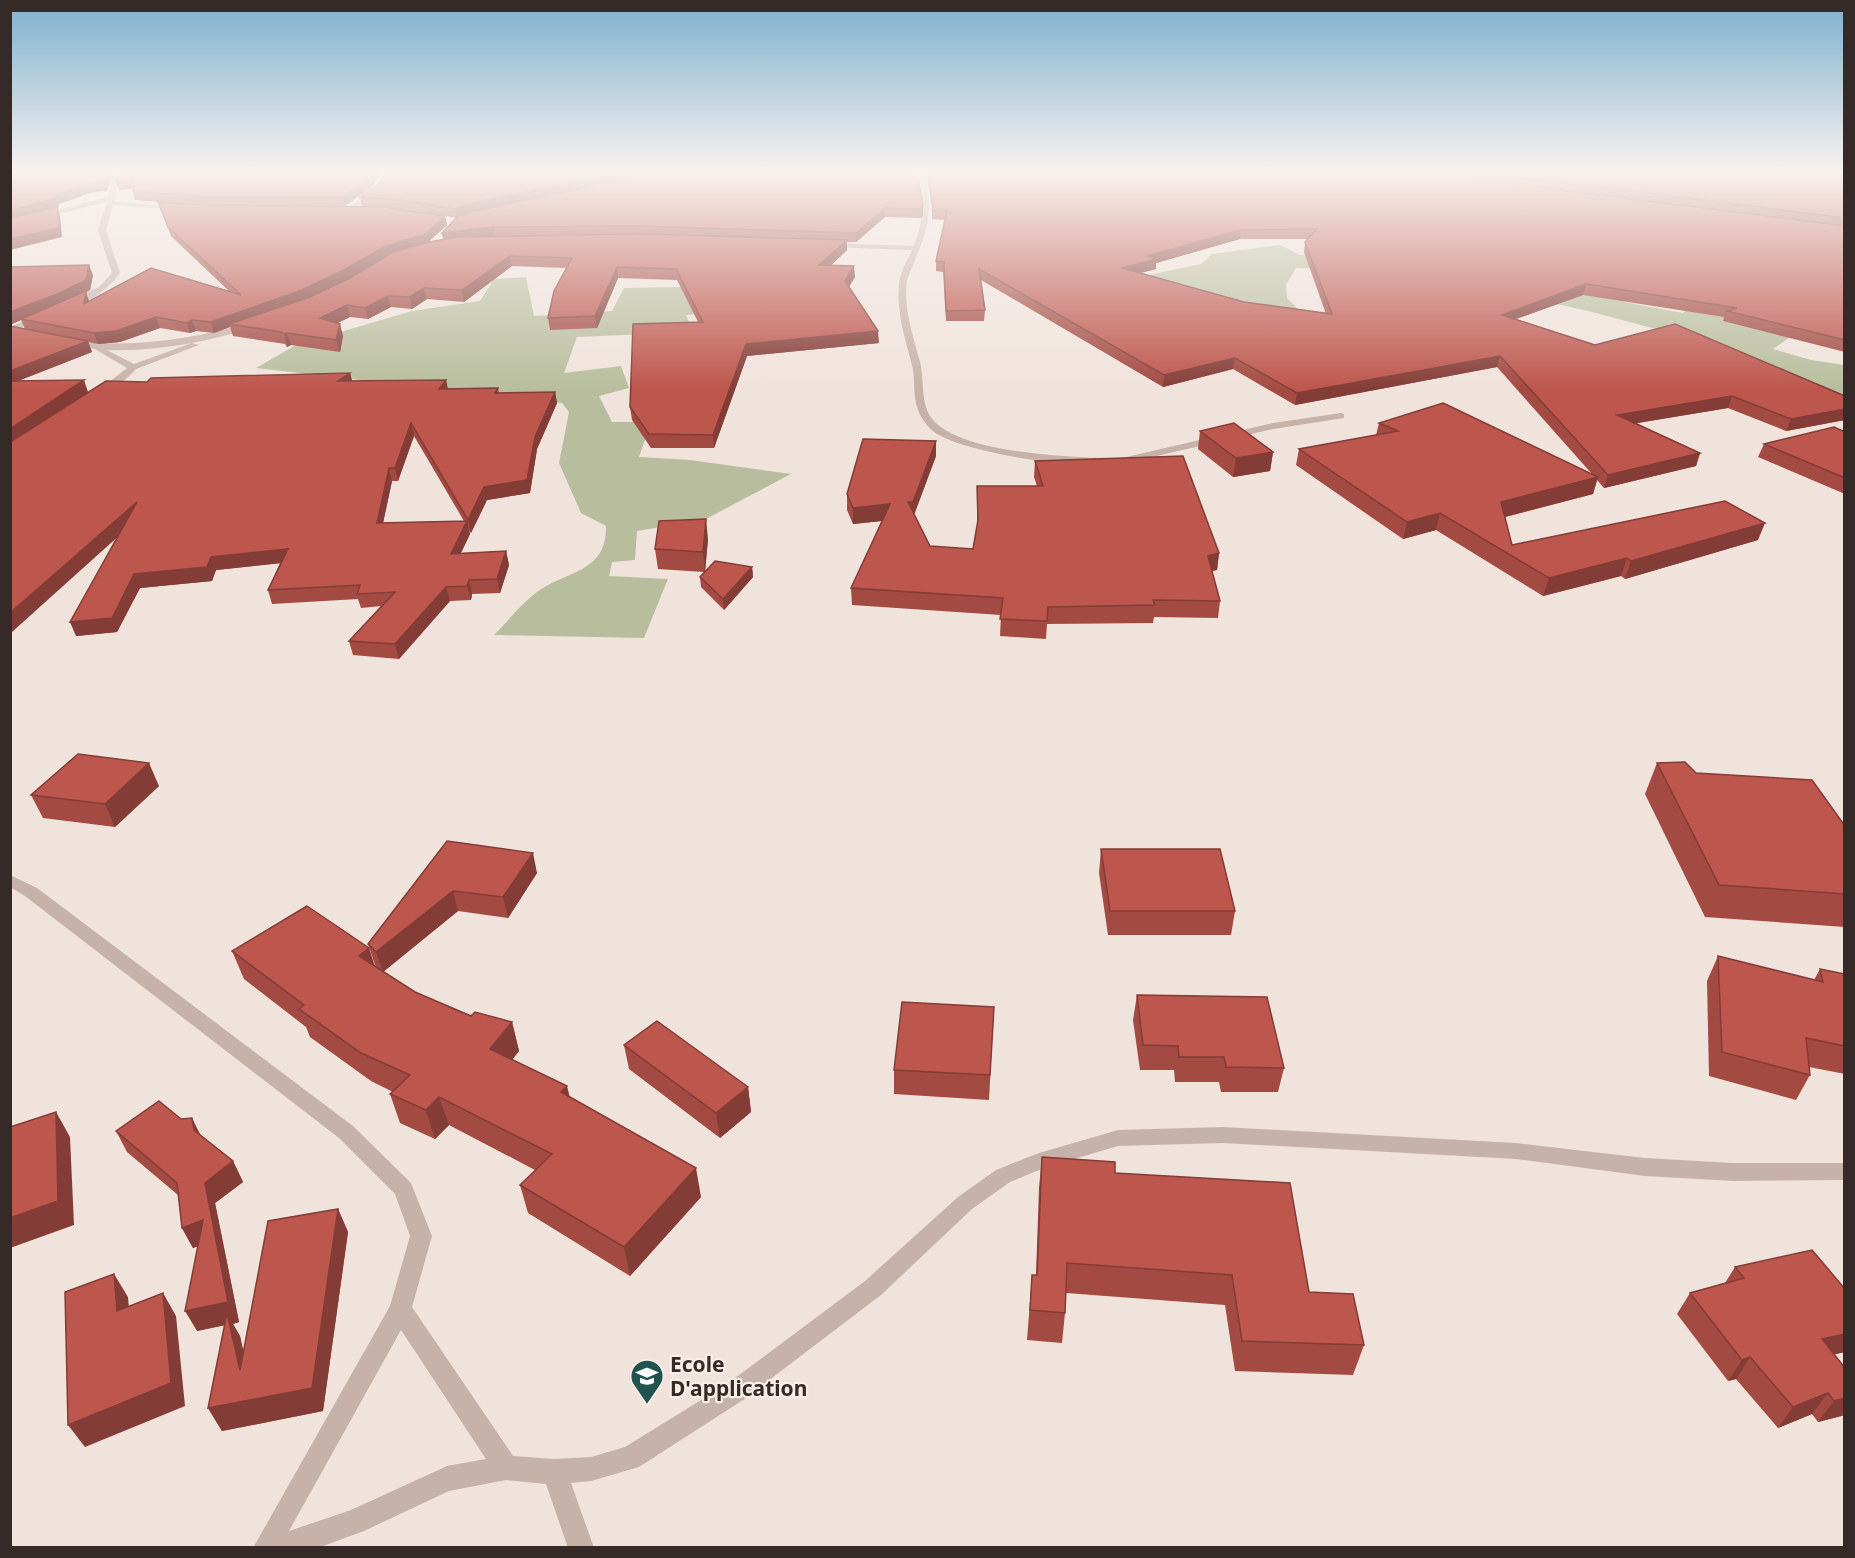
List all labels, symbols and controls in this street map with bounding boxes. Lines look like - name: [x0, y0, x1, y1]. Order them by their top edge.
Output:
- place label: Ecole D'application: [670, 1350, 807, 1402]
- school or university icon: Ecole D'application: [629, 1358, 665, 1405]

